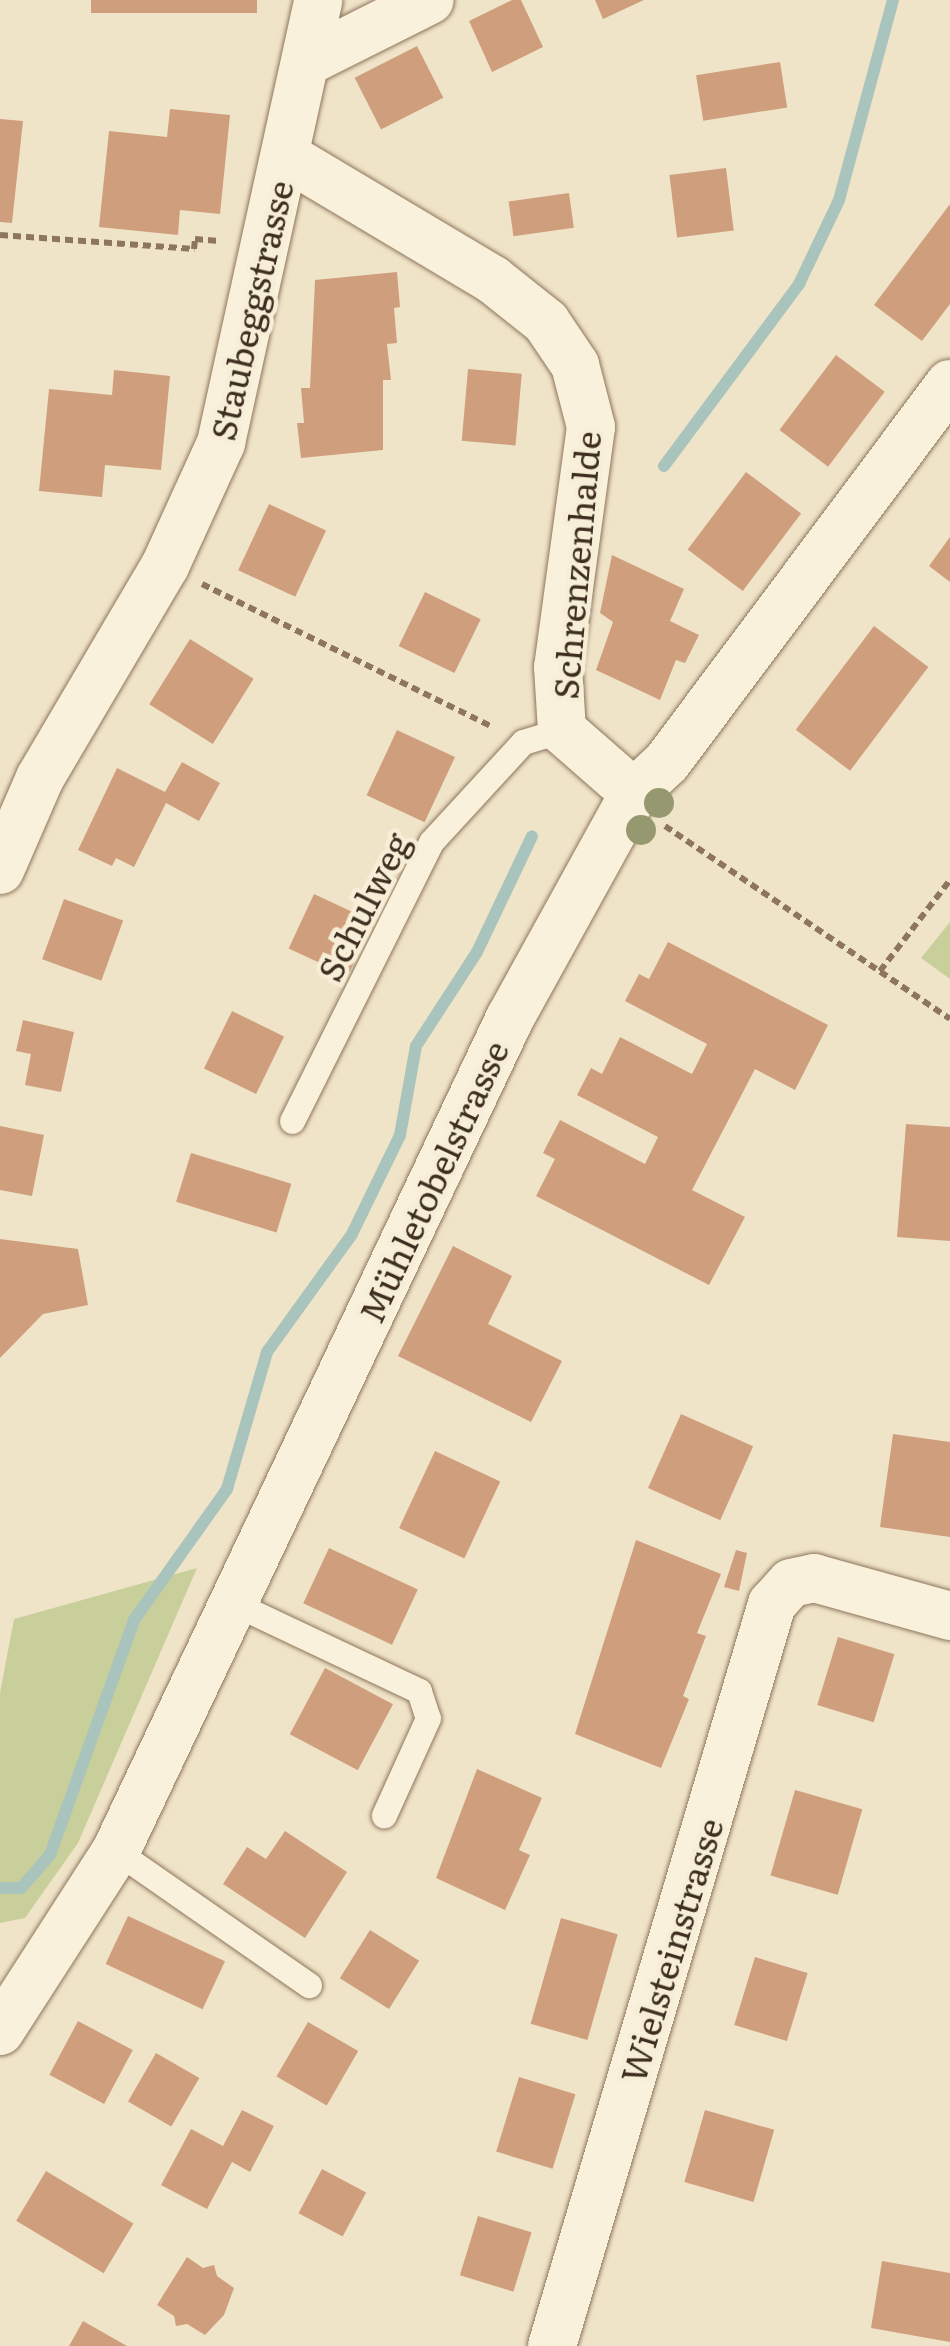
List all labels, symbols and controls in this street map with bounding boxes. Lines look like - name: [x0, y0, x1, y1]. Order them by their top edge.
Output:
- street label: Staubeggstrasse: [200, 176, 300, 444]
- street label: Schrenzenhalde: [542, 429, 608, 701]
- street label: Schulweg: [307, 825, 417, 987]
- street label: Mühletobelstrasse: [348, 1033, 516, 1329]
- street label: Wielsteinstrasse: [610, 1813, 730, 2087]

